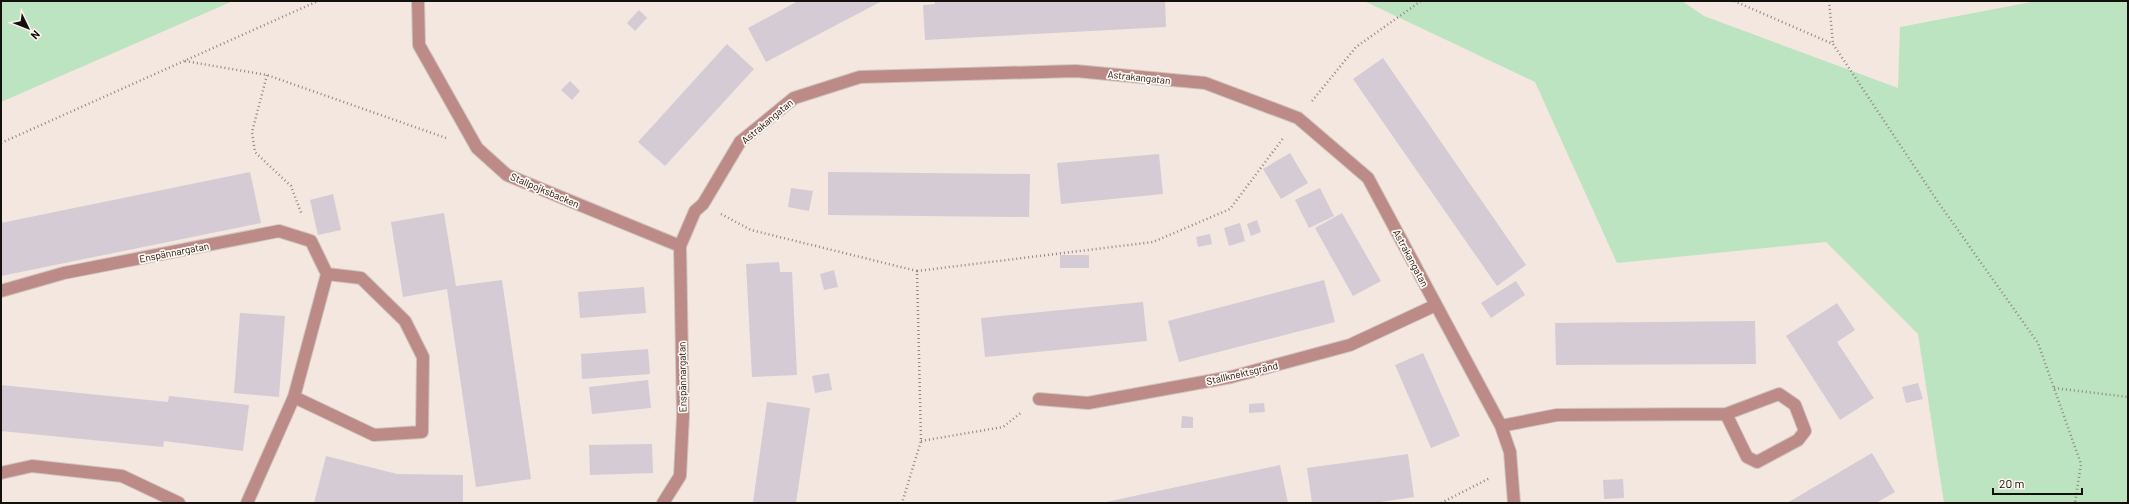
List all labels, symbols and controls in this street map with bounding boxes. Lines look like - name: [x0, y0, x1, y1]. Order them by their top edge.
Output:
- north arrow: [8, 8, 48, 48]
- text: N: [28, 28, 43, 42]
- street label: Astrakangatan: [1107, 68, 1171, 86]
- street label: Astrakangatan: [739, 96, 795, 146]
- street label: Stallpojksbacken: [509, 170, 581, 210]
- street label: Astrakangatan: [1391, 227, 1431, 289]
- street label: Enspännargatan: [138, 239, 210, 265]
- street label: Enspännargatan: [675, 341, 689, 413]
- street label: Stallknektsgränd: [1205, 359, 1279, 387]
- scale bar: [1993, 470, 2082, 496]
- text: 20 m: [1999, 476, 2025, 490]

